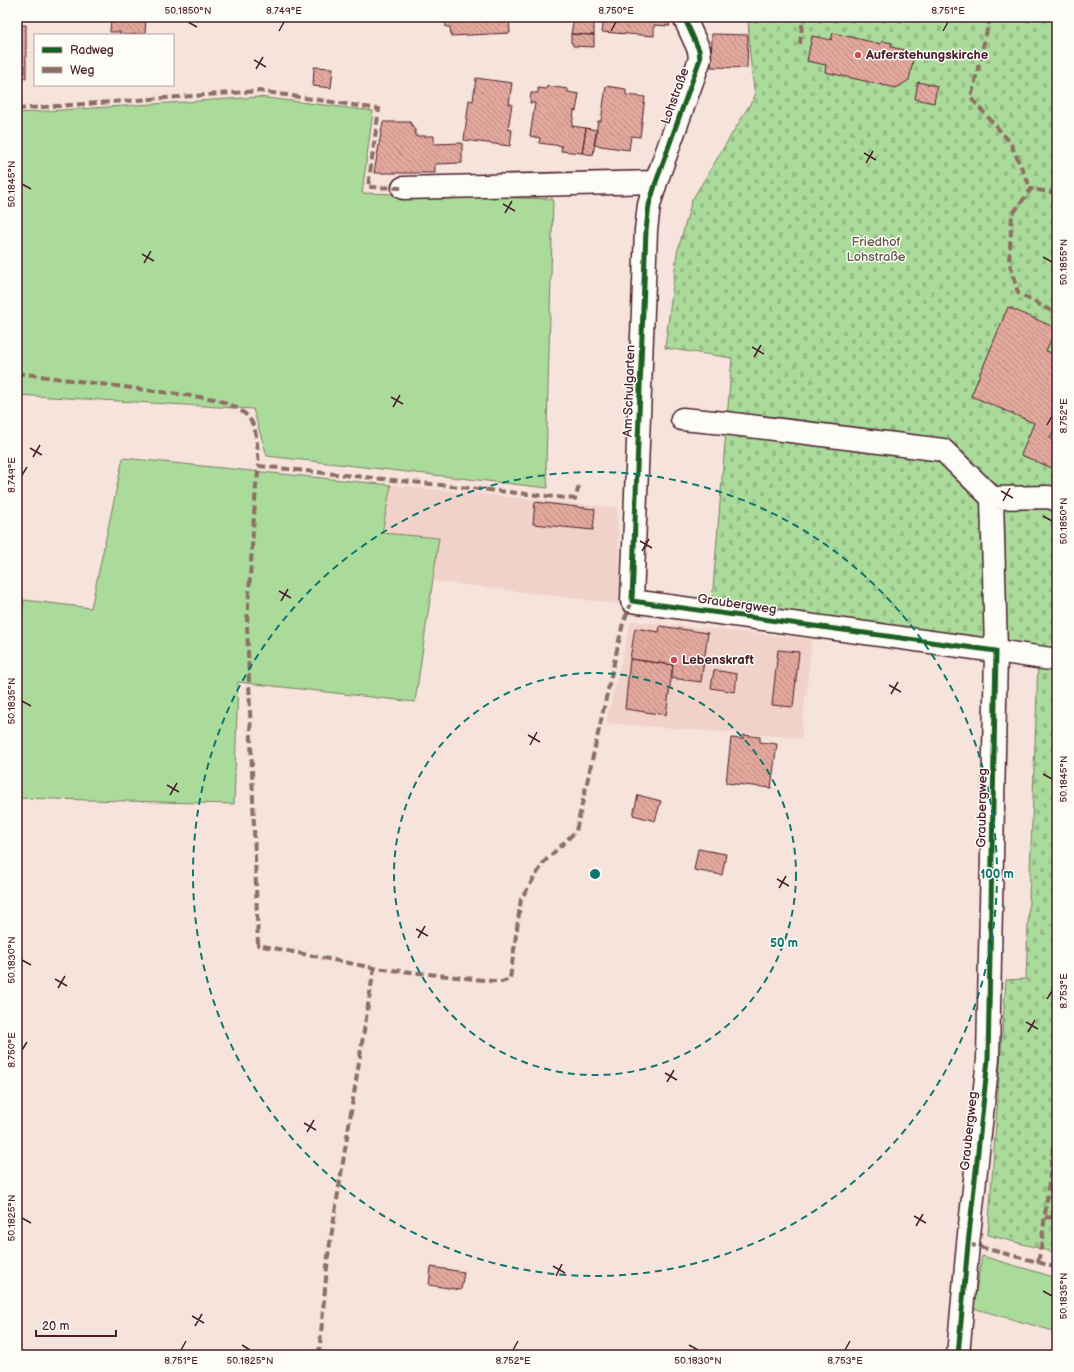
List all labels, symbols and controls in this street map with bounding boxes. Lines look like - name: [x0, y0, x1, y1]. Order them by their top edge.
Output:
- text: 50.1850°N: [165, 5, 212, 17]
- text: 8.749°E: [266, 5, 302, 17]
- text: 8.750°E: [598, 5, 634, 17]
- text: 8.751°E: [931, 5, 965, 17]
- legend: [34, 34, 174, 86]
- text: Radweg: [70, 43, 114, 58]
- place label: Auferstehungskirche: [865, 47, 989, 63]
- marker: Auferstehungskirche: [853, 50, 863, 60]
- text: Weg: [70, 63, 94, 78]
- street label: Lohstraße: [657, 65, 693, 126]
- text: 50.1845°N: [6, 160, 18, 208]
- park label: Friedhof Lohstraße: [847, 234, 906, 265]
- text: 50.1855°N: [1058, 239, 1070, 285]
- street label: Am Schulgarten: [619, 345, 639, 437]
- text: 8.752°E: [1058, 398, 1070, 434]
- text: 8.749°E: [6, 457, 18, 493]
- text: 50.1850°N: [1058, 498, 1070, 545]
- street label: Graubergweg: [696, 591, 778, 617]
- place label: Lebenskraft: [682, 652, 755, 668]
- marker: Lebenskraft: [669, 655, 679, 665]
- text: 50.1835°N: [6, 677, 18, 725]
- text: 50.1845°N: [1058, 755, 1070, 803]
- street label: Graubergweg: [973, 768, 991, 848]
- centre of rings: [588, 867, 602, 881]
- text: 100 m: [980, 867, 1014, 882]
- text: 50.1830°N: [6, 936, 18, 984]
- text: 50 m: [770, 936, 798, 951]
- text: 8.753°E: [1058, 973, 1070, 1009]
- text: 8.750°E: [6, 1032, 18, 1068]
- street label: Graubergweg: [957, 1091, 981, 1171]
- text: 50.1825°N: [6, 1195, 18, 1241]
- text: 50.1835°N: [1058, 1272, 1070, 1320]
- scale bar: [36, 1312, 116, 1338]
- text: 20 m: [42, 1319, 69, 1334]
- text: 8.751°E: [164, 1355, 198, 1367]
- text: 50.1825°N: [227, 1355, 273, 1367]
- text: 8.752°E: [495, 1355, 531, 1367]
- text: 50.1830°N: [674, 1355, 722, 1367]
- text: 8.753°E: [827, 1355, 863, 1367]

